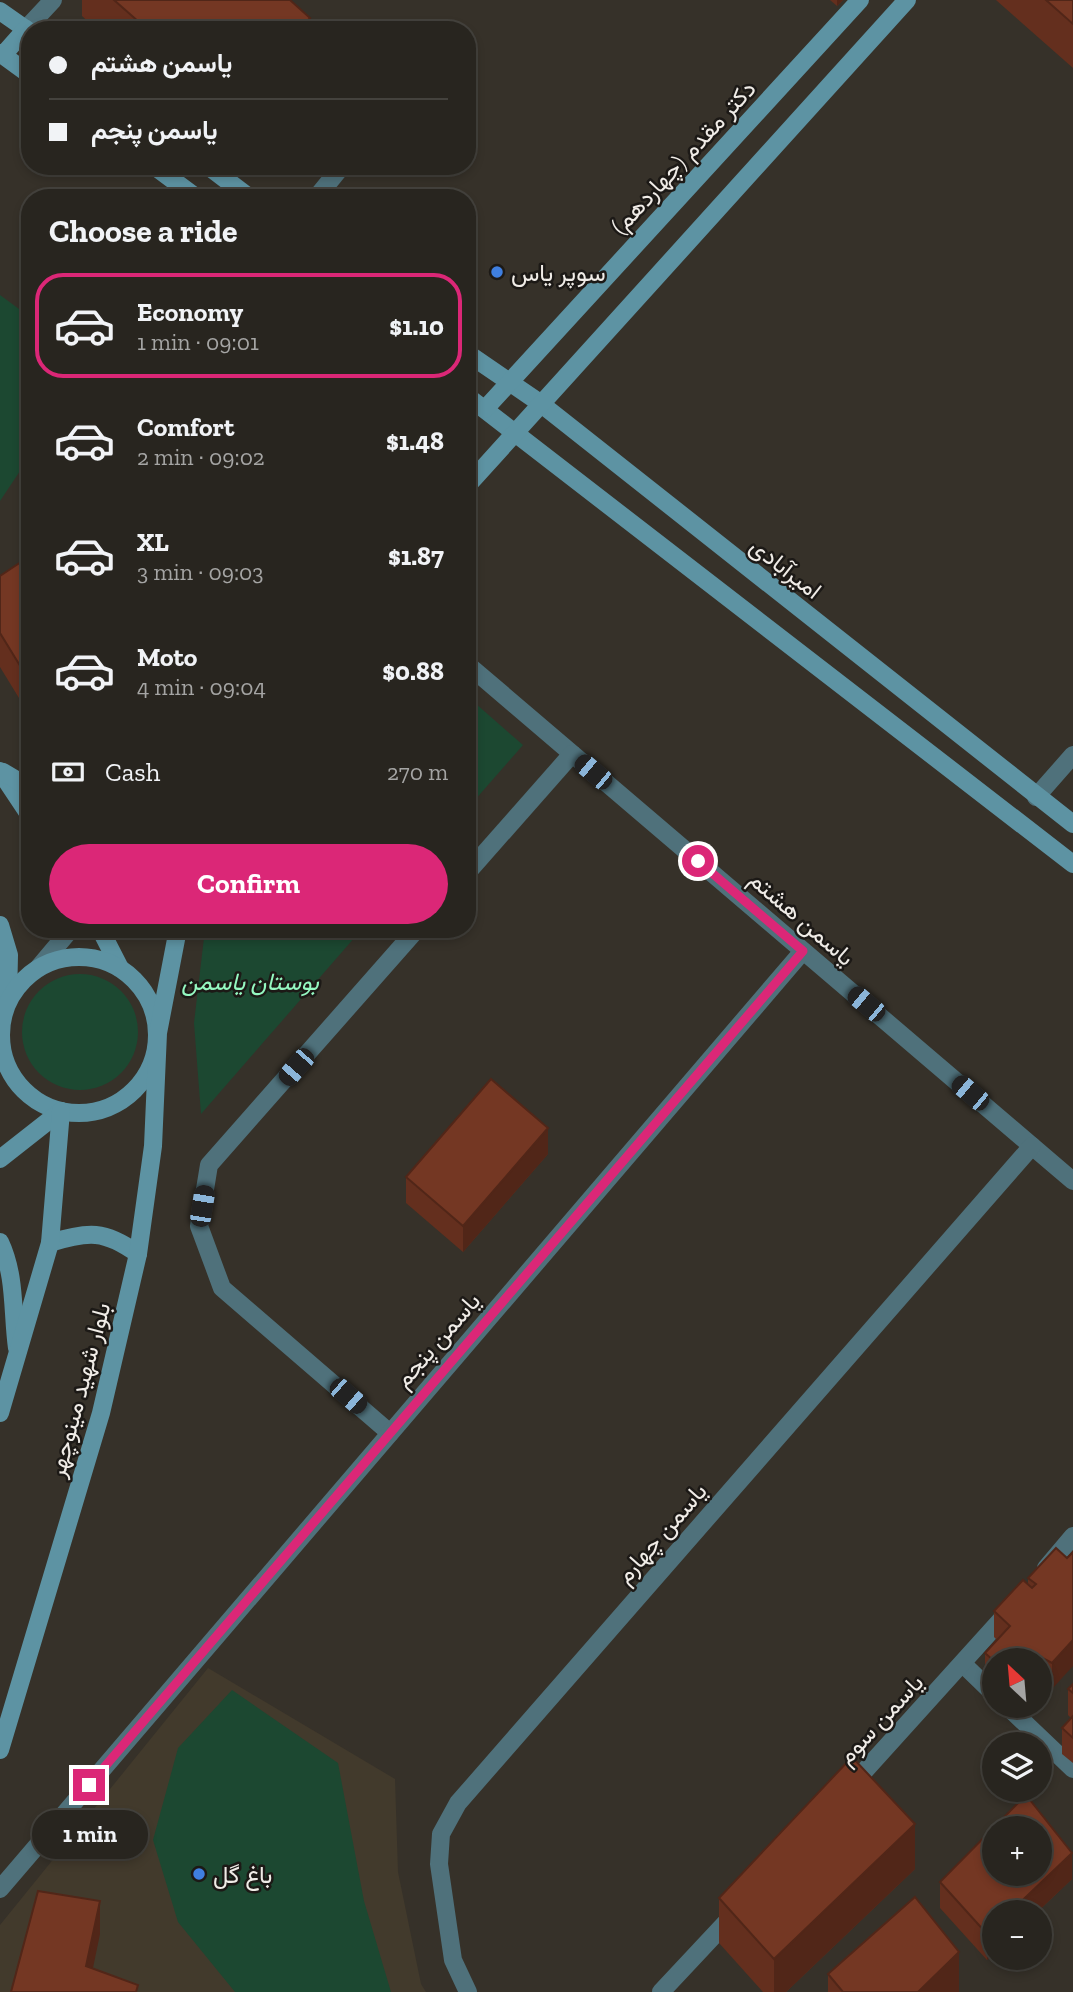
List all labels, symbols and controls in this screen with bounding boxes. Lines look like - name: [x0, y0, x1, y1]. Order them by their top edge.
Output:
- text: یاسمن هشتم: [91, 47, 232, 79]
- street label: دکتر مقدم (چهاردهم): [604, 74, 763, 241]
- text: یاسمن پنجم: [91, 114, 218, 146]
- text: Choose a ride: [49, 212, 237, 250]
- place label: سوپر یاس: [511, 258, 606, 289]
- marker: سوپر یاس: [489, 264, 505, 280]
- icon: car: [53, 294, 116, 357]
- text: Economy: [137, 296, 243, 328]
- text: $1.10: [389, 310, 444, 342]
- text: 1 min · 09:01: [137, 328, 259, 356]
- icon: car: [53, 409, 116, 472]
- text: Comfort: [137, 411, 234, 443]
- text: $1.48: [386, 425, 444, 457]
- text: 2 min · 09:02: [137, 443, 265, 471]
- icon: car: [53, 524, 116, 587]
- text: XL: [137, 526, 169, 558]
- street label: امیرآبادی: [744, 531, 828, 606]
- text: $1.87: [388, 540, 444, 572]
- text: 3 min · 09:03: [137, 558, 264, 586]
- icon: car: [53, 639, 116, 702]
- text: Moto: [137, 641, 197, 673]
- text: $0.88: [382, 655, 444, 687]
- text: 4 min · 09:04: [137, 673, 266, 701]
- car: [571, 750, 616, 794]
- icon: cash: [49, 753, 87, 791]
- text: Cash: [105, 756, 160, 788]
- text: 270 m: [387, 758, 448, 786]
- button: Confirm: [49, 844, 448, 924]
- route start: [682, 845, 714, 877]
- street label: یاسمن هشتم: [742, 864, 861, 973]
- park label: بوستان یاسمن: [181, 967, 320, 997]
- car: [844, 982, 889, 1026]
- car: [275, 1044, 318, 1090]
- car: [948, 1071, 993, 1115]
- car: [189, 1184, 216, 1228]
- street label: یاسمن پنجم: [388, 1287, 488, 1395]
- street label: بلوار شهید مینوچهر: [41, 1299, 118, 1482]
- car: [326, 1374, 371, 1418]
- street label: یاسمن چهارم: [609, 1477, 714, 1591]
- north arrow: [982, 1648, 1052, 1718]
- map controls: [982, 1648, 1052, 1970]
- street label: یاسمن سوم: [831, 1668, 931, 1772]
- button: layers: [982, 1732, 1052, 1802]
- route end: [73, 1769, 105, 1801]
- callout: 1 min: [31, 1810, 147, 1858]
- button: +: [982, 1816, 1052, 1886]
- text: 1 min: [63, 1820, 117, 1848]
- place label: باغ گل: [213, 1860, 272, 1891]
- marker: باغ گل: [191, 1866, 207, 1882]
- button: −: [982, 1900, 1052, 1970]

